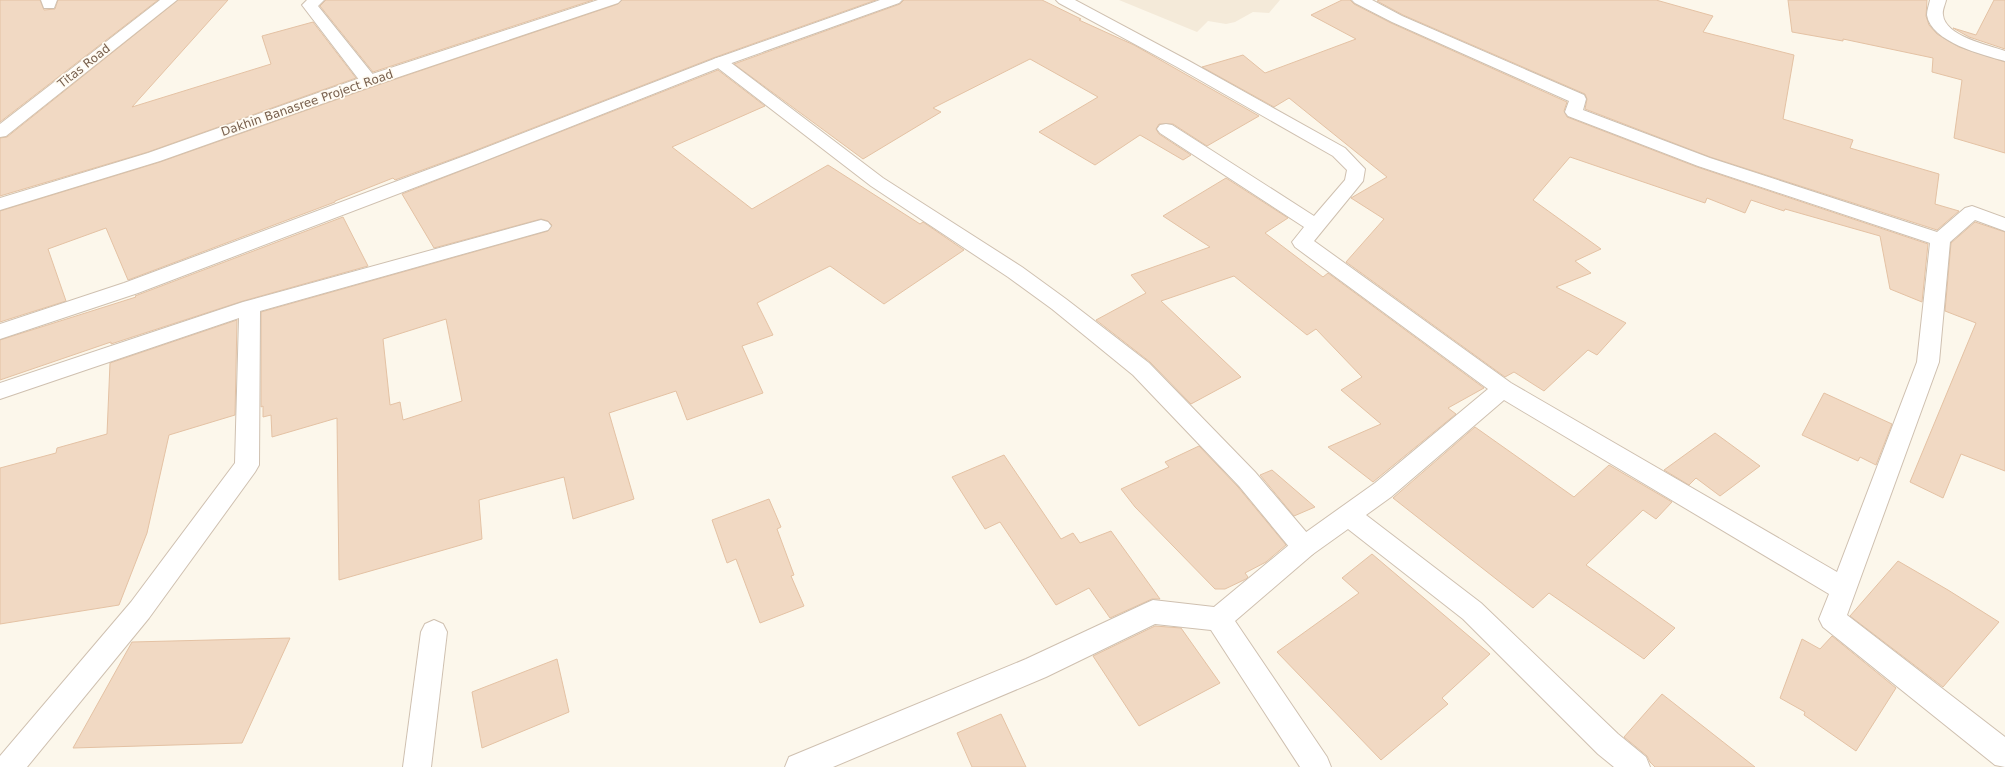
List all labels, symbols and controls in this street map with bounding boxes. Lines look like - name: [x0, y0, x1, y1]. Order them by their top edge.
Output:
- street label: Titas Road: [54, 41, 113, 91]
- street label: Dakhin Banasree Project Road: [219, 67, 395, 139]

